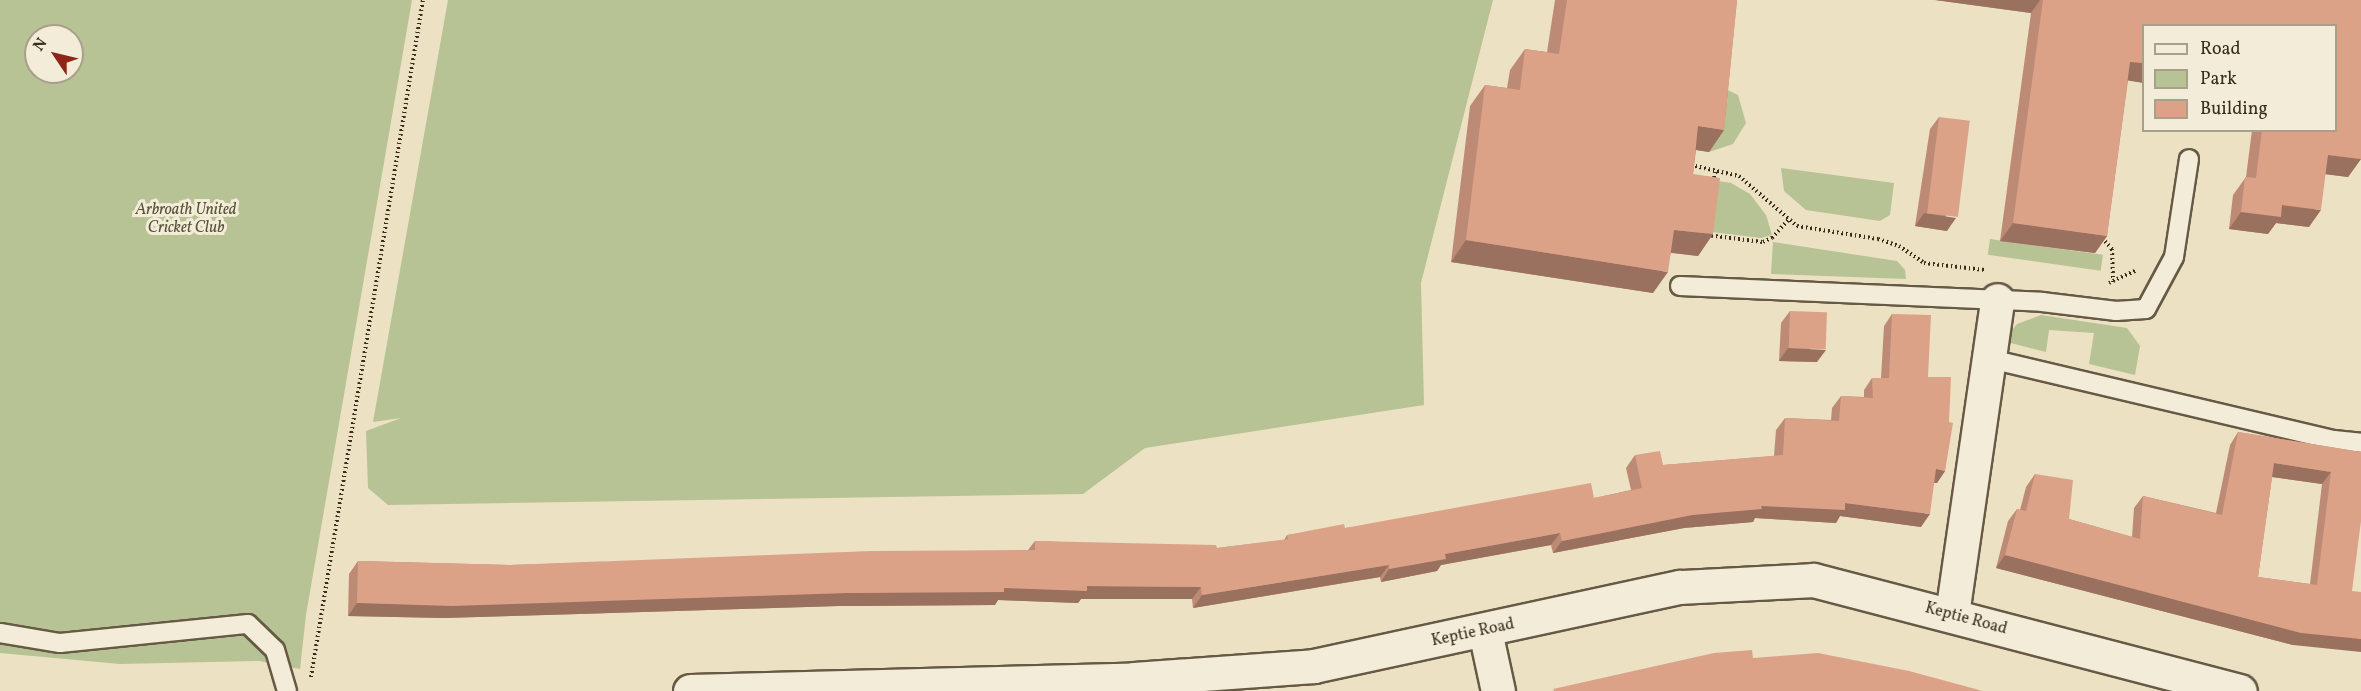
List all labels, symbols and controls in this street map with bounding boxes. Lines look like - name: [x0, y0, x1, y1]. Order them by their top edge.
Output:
- north arrow: [24, 24, 84, 84]
- legend: [2142, 24, 2337, 132]
- text: N: [29, 34, 53, 56]
- text: Road: [2200, 37, 2241, 62]
- text: Park: [2200, 67, 2237, 92]
- text: Building: [2200, 97, 2268, 122]
- park label: Arbroath United Cricket Club: [135, 200, 237, 238]
- street label: Keptie Road: [1923, 599, 2009, 639]
- street label: Keptie Road: [1430, 615, 1516, 651]

